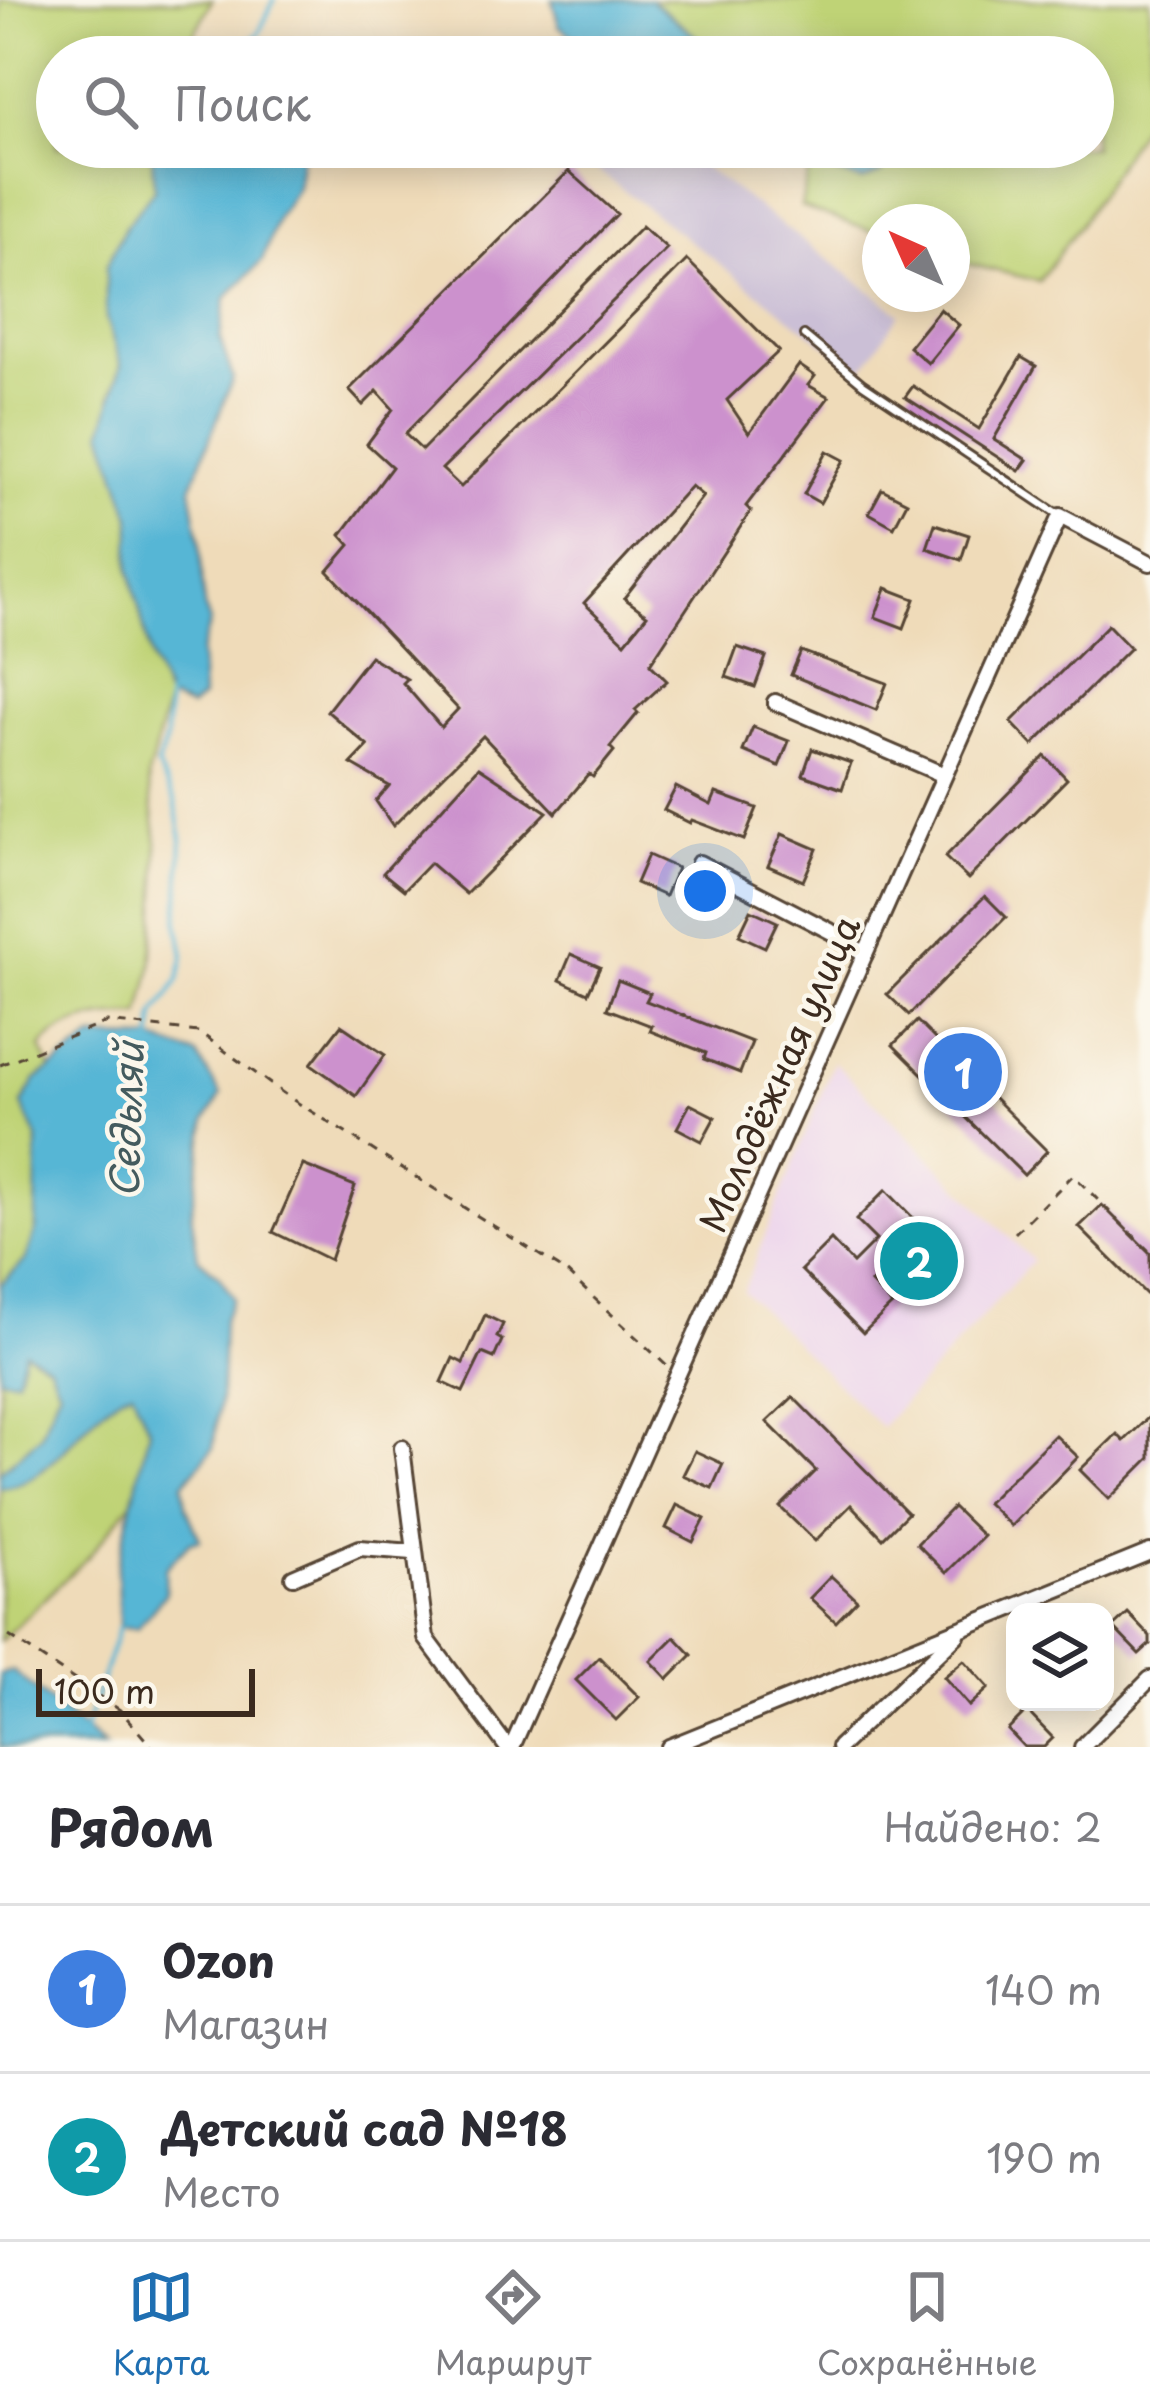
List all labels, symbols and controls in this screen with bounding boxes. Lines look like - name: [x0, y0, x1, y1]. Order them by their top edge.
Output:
- search box: [36, 36, 1114, 168]
- text: Поиск: [174, 68, 311, 136]
- icon: search: [78, 69, 144, 135]
- north arrow: [862, 204, 970, 312]
- your location: [675, 861, 735, 921]
- street label: Молодёжная улица: [684, 906, 872, 1240]
- pin: 1: [924, 1027, 1002, 1117]
- water label: Седьляй: [92, 1036, 157, 1199]
- pin: 2: [880, 1216, 958, 1306]
- map controls: [1006, 1603, 1114, 1711]
- button: layers: [1006, 1603, 1114, 1711]
- scale bar: [36, 1663, 255, 1716]
- text: 100 m: [54, 1665, 155, 1715]
- text: Рядом: [48, 1787, 214, 1864]
- text: Найдено: 2: [883, 1796, 1102, 1855]
- text: Ozon: [162, 1925, 275, 1993]
- text: 1: [78, 1959, 96, 2018]
- text: 140 m: [985, 1959, 1102, 2018]
- text: Магазин: [162, 1993, 329, 2052]
- text: Детский сад №18: [162, 2093, 568, 2161]
- text: 2: [73, 2127, 101, 2186]
- text: 190 m: [986, 2127, 1102, 2186]
- text: Место: [162, 2161, 281, 2220]
- tab: Карта: [113, 2264, 210, 2386]
- tab: Маршрут: [435, 2264, 591, 2386]
- tab: Сохранённые: [817, 2264, 1037, 2386]

